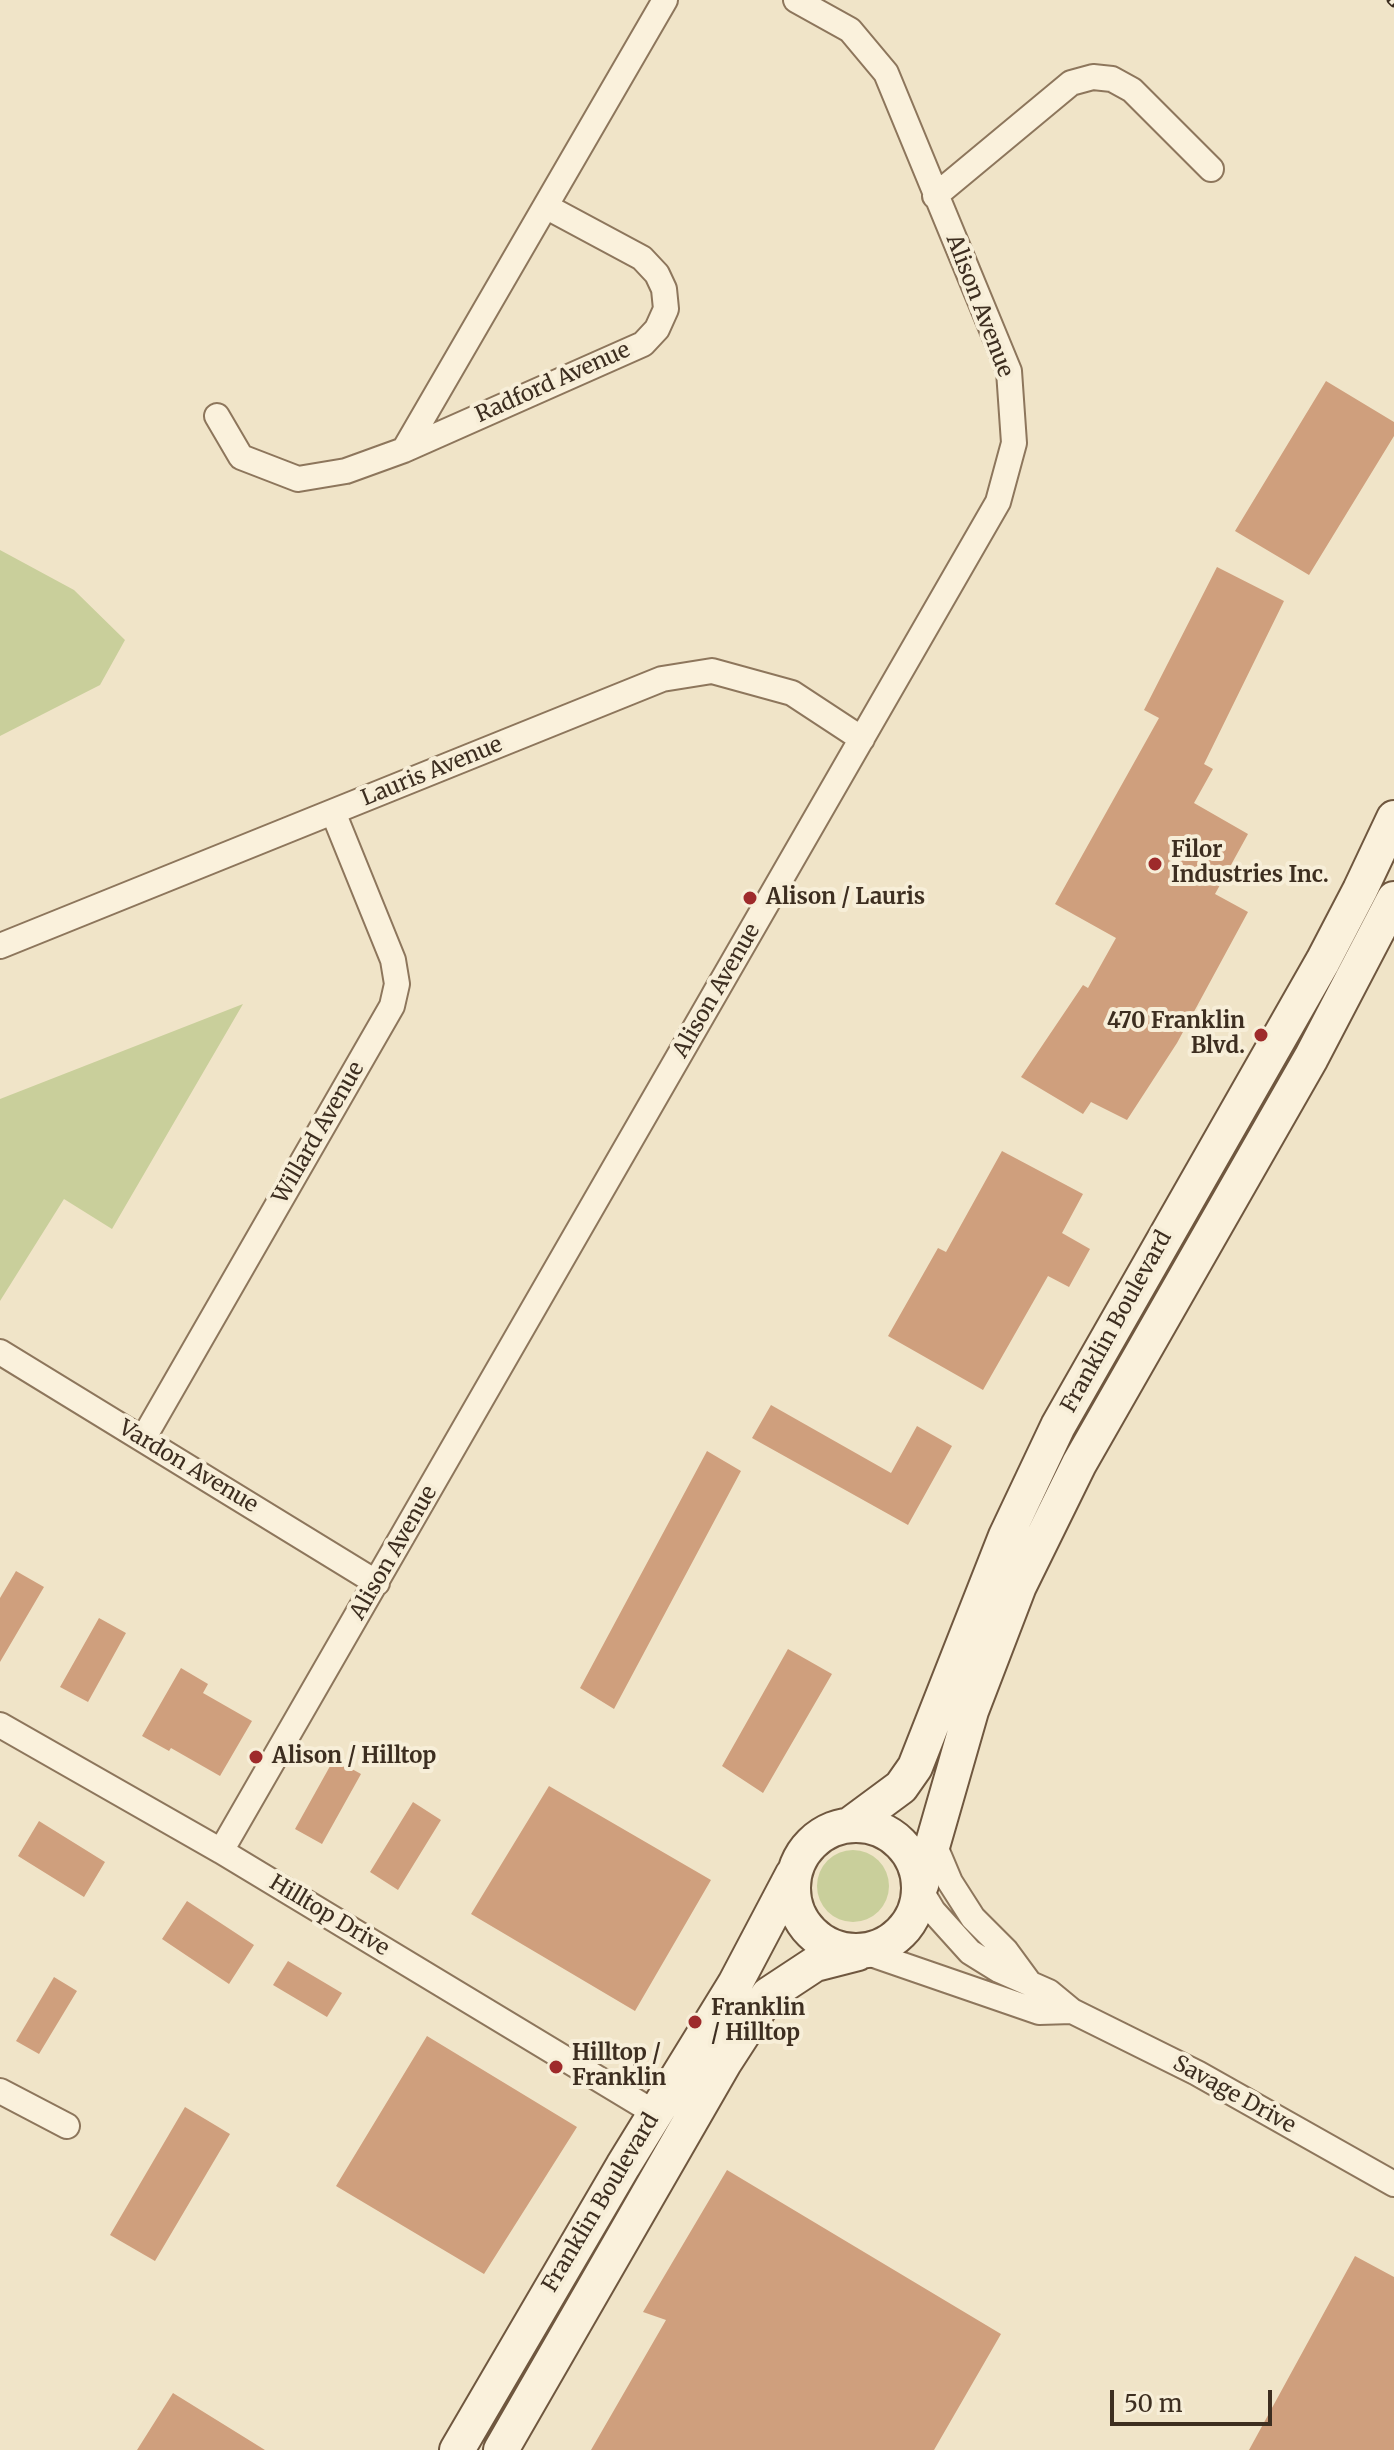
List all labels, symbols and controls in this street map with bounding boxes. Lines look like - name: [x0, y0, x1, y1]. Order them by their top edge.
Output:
- street label: Alison Avenue: [940, 231, 1018, 381]
- street label: Radford Avenue: [472, 337, 634, 429]
- street label: Lauris Avenue: [358, 732, 506, 812]
- place label: Filor Industries Inc.: [1171, 838, 1329, 890]
- marker: Filor Industries Inc.: [1146, 855, 1164, 873]
- place label: Alison / Lauris: [766, 885, 925, 911]
- marker: Alison / Lauris: [741, 889, 759, 907]
- street label: Alison Avenue: [668, 919, 766, 1063]
- place label: 470 Franklin Blvd.: [1107, 1009, 1245, 1060]
- marker: 470 Franklin Blvd.: [1252, 1026, 1270, 1044]
- street label: Willard Avenue: [268, 1057, 370, 1209]
- street label: Franklin Boulevard: [1056, 1227, 1178, 1417]
- street label: Vardon Avenue: [114, 1415, 262, 1519]
- street label: Alison Avenue: [345, 1481, 443, 1625]
- place label: Alison / Hilltop: [272, 1744, 436, 1770]
- marker: Alison / Hilltop: [247, 1748, 265, 1766]
- street label: Hilltop Drive: [264, 1870, 394, 1962]
- place label: Franklin / Hilltop: [711, 1996, 805, 2048]
- marker: Franklin / Hilltop: [686, 2013, 704, 2031]
- place label: Hilltop / Franklin: [572, 2041, 666, 2092]
- street label: Savage Drive: [1168, 2050, 1300, 2140]
- marker: Hilltop / Franklin: [547, 2058, 565, 2076]
- street label: Franklin Boulevard: [537, 2109, 665, 2297]
- scale bar: [1114, 2374, 1276, 2424]
- text: 50 m: [1124, 2388, 1183, 2419]

